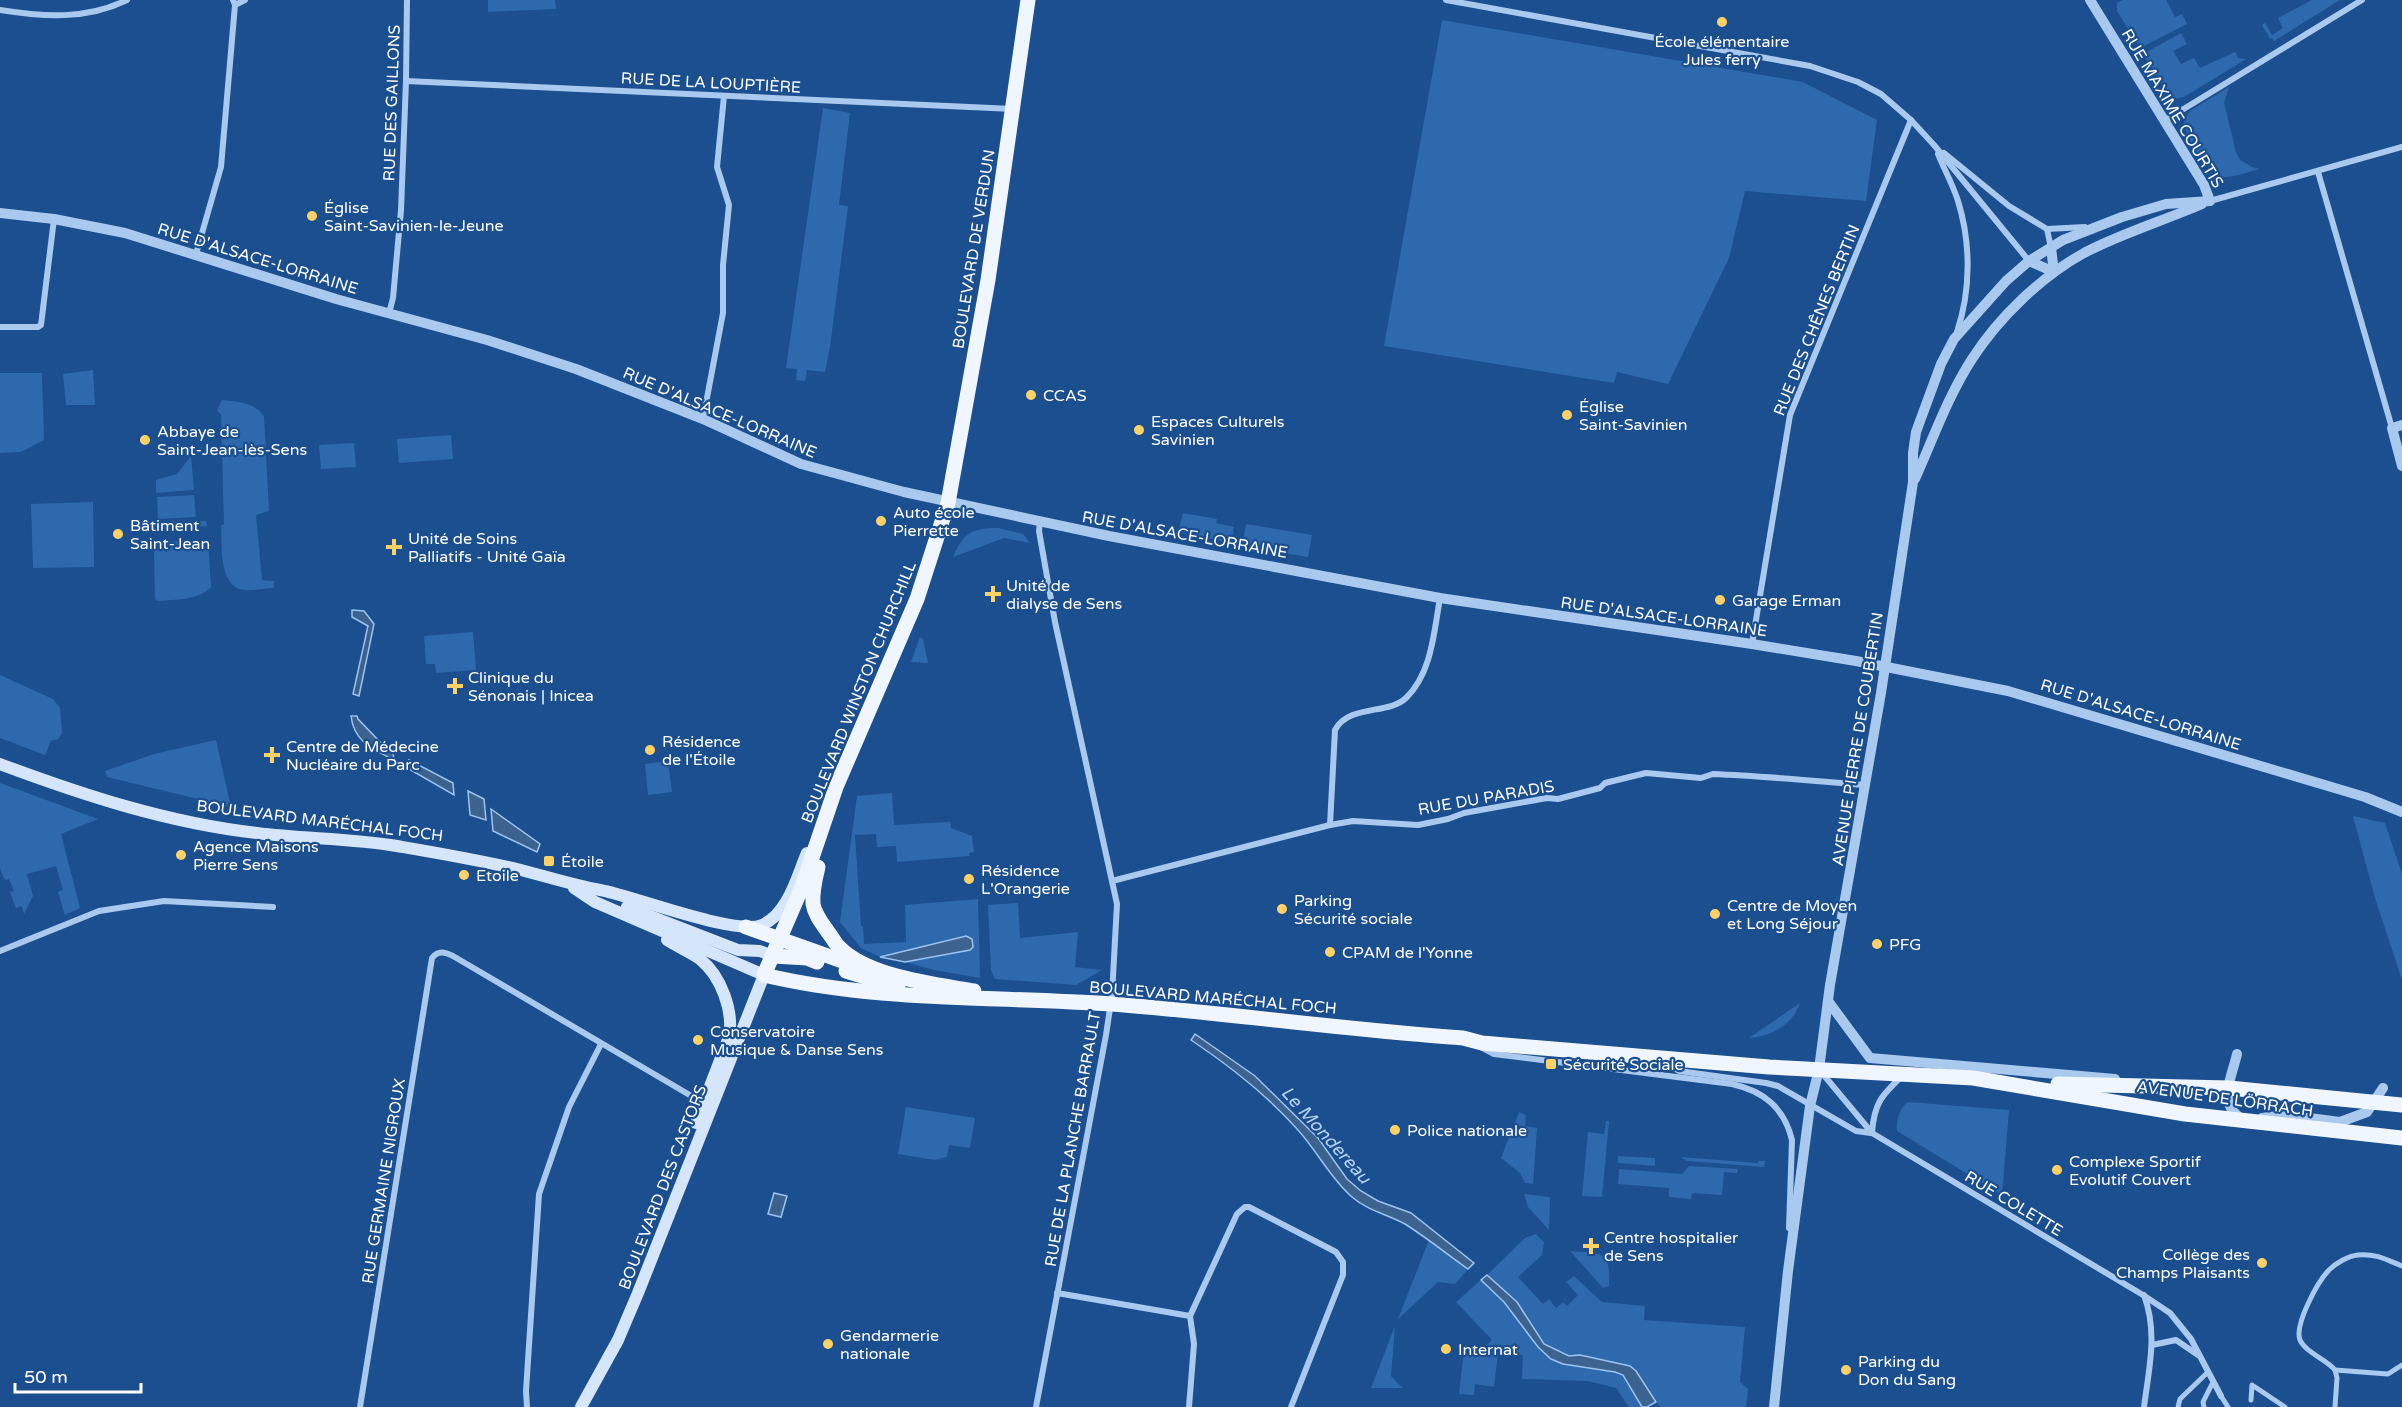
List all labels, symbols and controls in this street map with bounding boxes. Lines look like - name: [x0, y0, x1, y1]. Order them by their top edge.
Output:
- marker: École élémentaire Jules ferry: [1715, 15, 1729, 29]
- street label: RUE DES GAILLONS: [379, 24, 405, 182]
- street label: RUE MAXIME COURTIS: [2117, 25, 2228, 192]
- place label: École élémentaire Jules ferry: [1655, 32, 1789, 70]
- street label: RUE DE LA LOUPTIÈRE: [620, 68, 802, 98]
- street label: BOULEVARD DE VERDUN: [948, 148, 1000, 350]
- place label: Église Saint-Savinien-le-Jeune: [324, 198, 504, 236]
- marker: Église Saint-Savinien-le-Jeune: [305, 209, 319, 223]
- street label: RUE D'ALSACE-LORRAINE: [155, 219, 360, 299]
- street label: RUE DES CHÊNES BERTIN: [1769, 222, 1864, 419]
- street label: RUE D'ALSACE-LORRAINE: [620, 363, 820, 463]
- place label: CCAS: [1043, 386, 1087, 406]
- marker: CCAS: [1024, 388, 1038, 402]
- place label: Église Saint-Savinien: [1579, 397, 1687, 435]
- marker: Église Saint-Savinien: [1560, 408, 1574, 422]
- place label: Espaces Culturels Savinien: [1151, 412, 1284, 450]
- place label: Abbaye de Saint-Jean-lès-Sens: [157, 422, 307, 460]
- marker: Espaces Culturels Savinien: [1132, 423, 1146, 437]
- marker: Abbaye de Saint-Jean-lès-Sens: [138, 433, 152, 447]
- place label: Auto école Pierrette: [893, 503, 975, 541]
- street label: RUE D'ALSACE-LORRAINE: [1080, 507, 1289, 563]
- marker: Auto école Pierrette: [874, 514, 888, 528]
- place label: Bâtiment Saint-Jean: [130, 516, 210, 554]
- marker: Bâtiment Saint-Jean: [111, 527, 125, 541]
- place label: Unité de Soins Palliatifs - Unité Gaïa: [408, 529, 566, 567]
- marker: Unité de Soins Palliatifs - Unité Gaïa: [385, 538, 403, 556]
- street label: BOULEVARD WINSTON CHURCHILL: [797, 559, 921, 826]
- place label: Unité de dialyse de Sens: [1006, 576, 1122, 614]
- marker: Unité de dialyse de Sens: [984, 585, 1002, 603]
- place label: Garage Erman: [1732, 591, 1841, 611]
- street label: RUE D'ALSACE-LORRAINE: [1559, 593, 1769, 641]
- marker: Garage Erman: [1713, 593, 1727, 607]
- street label: AVENUE PIERRE DE COUBERTIN: [1828, 611, 1888, 867]
- place label: Clinique du Sénonais | Inicea: [468, 668, 594, 706]
- street label: RUE D'ALSACE-LORRAINE: [2038, 675, 2243, 755]
- marker: Clinique du Sénonais | Inicea: [446, 677, 464, 695]
- place label: Résidence de l'Étoile: [662, 732, 741, 770]
- place label: Centre de Médecine Nucléaire du Parc: [286, 737, 439, 775]
- marker: Résidence de l'Étoile: [643, 743, 657, 757]
- marker: Centre de Médecine Nucléaire du Parc: [263, 746, 281, 764]
- street label: RUE DU PARADIS: [1417, 776, 1556, 820]
- street label: BOULEVARD MARÉCHAL FOCH: [195, 796, 444, 846]
- place label: Agence Maisons Pierre Sens: [193, 837, 319, 875]
- marker: Agence Maisons Pierre Sens: [174, 848, 188, 862]
- place label: Étoile: [561, 852, 604, 872]
- marker: Étoile: [542, 854, 556, 868]
- place label: Résidence L'Orangerie: [981, 861, 1070, 899]
- place label: Etoile: [476, 866, 519, 886]
- marker: Etoile: [457, 868, 471, 882]
- marker: Résidence L'Orangerie: [962, 872, 976, 886]
- place label: Parking Sécurité sociale: [1294, 891, 1412, 929]
- place label: Centre de Moyen et Long Séjour: [1727, 896, 1857, 934]
- marker: Parking Sécurité sociale: [1275, 902, 1289, 916]
- marker: Centre de Moyen et Long Séjour: [1708, 907, 1722, 921]
- place label: PFG: [1889, 935, 1921, 955]
- marker: PFG: [1870, 937, 1884, 951]
- place label: CPAM de l'Yonne: [1342, 943, 1473, 963]
- marker: CPAM de l'Yonne: [1323, 945, 1337, 959]
- street label: BOULEVARD MARÉCHAL FOCH: [1088, 977, 1338, 1019]
- street label: RUE DE LA PLANCHE BARRAULT: [1041, 1010, 1105, 1268]
- place label: Conservatoire Musique & Danse Sens: [710, 1022, 883, 1060]
- marker: Conservatoire Musique & Danse Sens: [691, 1033, 705, 1047]
- place label: Sécurité Sociale: [1563, 1055, 1684, 1075]
- marker: Sécurité Sociale: [1544, 1057, 1558, 1071]
- street label: RUE GERMAINE NIGROUX: [358, 1077, 410, 1285]
- street label: AVENUE DE LÖRRACH: [2135, 1077, 2314, 1121]
- street label: BOULEVARD DES CASTORS: [615, 1082, 711, 1293]
- water label: Le Mondereau: [1276, 1082, 1376, 1189]
- place label: Police nationale: [1407, 1121, 1527, 1141]
- marker: Police nationale: [1388, 1123, 1402, 1137]
- place label: Complexe Sportif Evolutif Couvert: [2069, 1152, 2202, 1190]
- marker: Complexe Sportif Evolutif Couvert: [2050, 1163, 2064, 1177]
- street label: RUE COLETTE: [1961, 1167, 2066, 1241]
- place label: Centre hospitalier de Sens: [1604, 1228, 1739, 1266]
- marker: Centre hospitalier de Sens: [1582, 1237, 1600, 1255]
- place label: Collège des Champs Plaisants: [2116, 1245, 2250, 1283]
- marker: Collège des Champs Plaisants: [2255, 1256, 2269, 1270]
- place label: Gendarmerie nationale: [840, 1326, 939, 1364]
- marker: Gendarmerie nationale: [821, 1337, 835, 1351]
- place label: Internat: [1458, 1340, 1518, 1360]
- marker: Internat: [1439, 1342, 1453, 1356]
- place label: Parking du Don du Sang: [1858, 1352, 1956, 1390]
- scale bar: [15, 1356, 141, 1394]
- marker: Parking du Don du Sang: [1839, 1363, 1853, 1377]
- text: 50 m: [24, 1366, 68, 1388]

